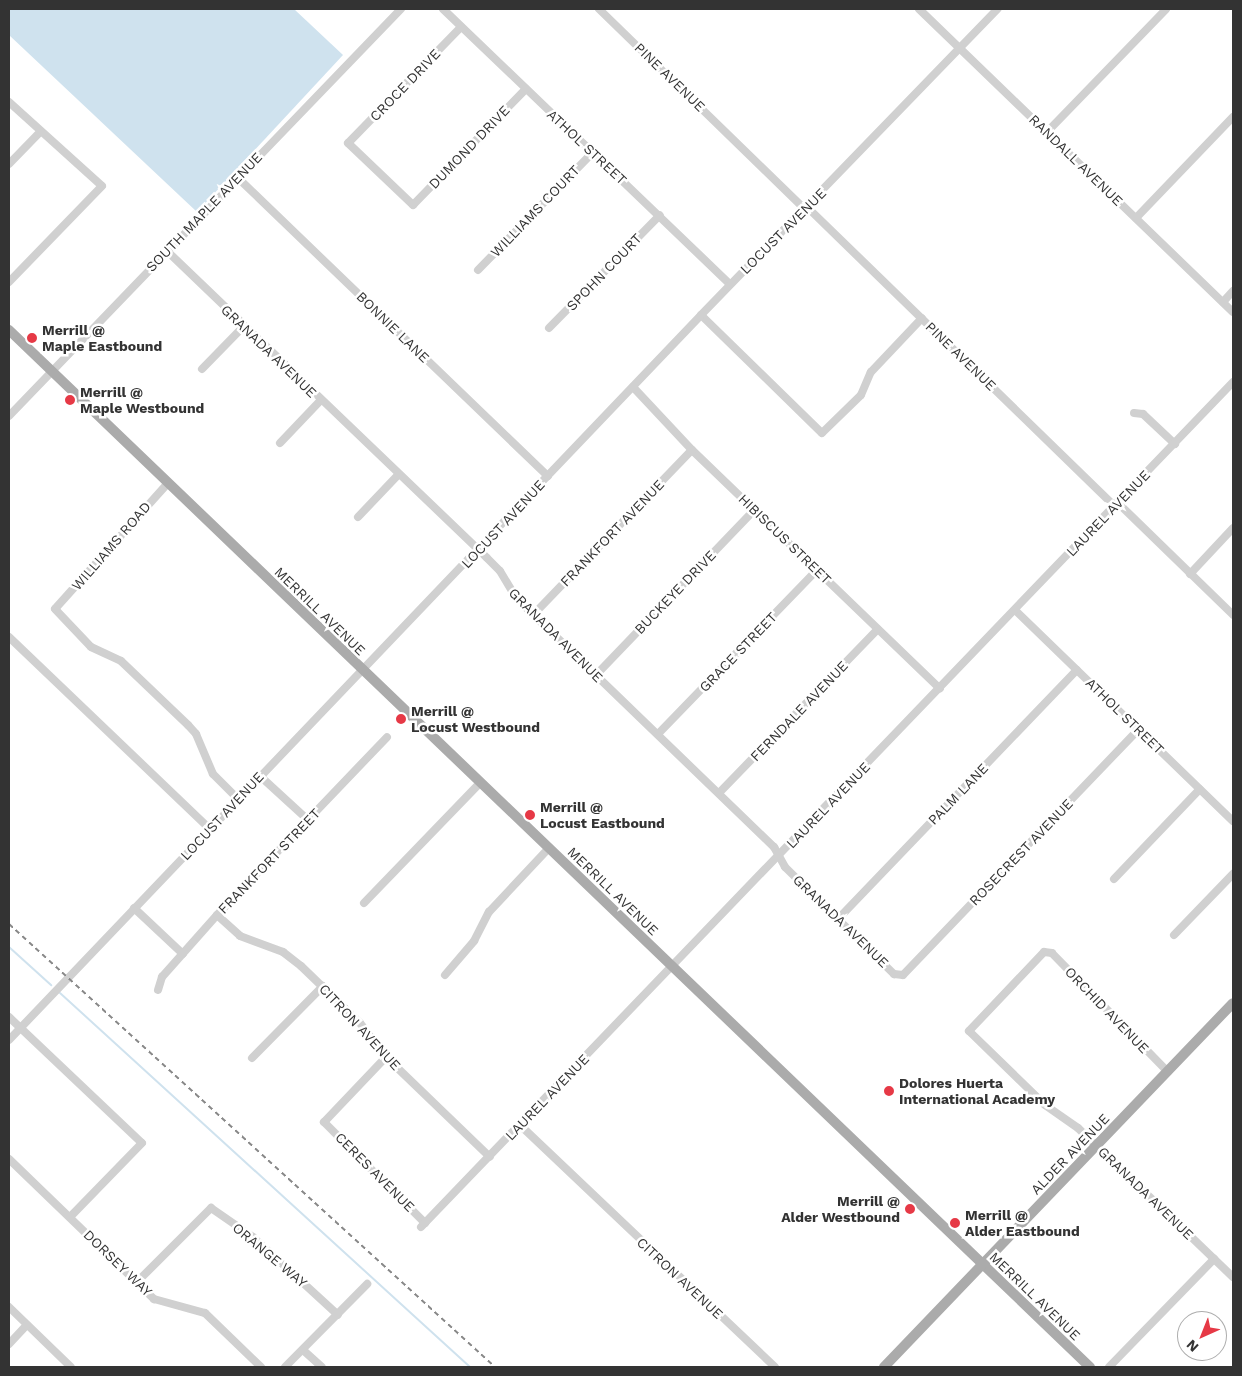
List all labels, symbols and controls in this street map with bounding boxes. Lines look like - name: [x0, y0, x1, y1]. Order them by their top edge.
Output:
- street label: PINE AVENUE: [631, 39, 709, 115]
- street label: CROCE DRIVE: [366, 45, 444, 125]
- street label: DUMOND DRIVE: [425, 102, 513, 192]
- street label: ATHOL STREET: [544, 106, 630, 188]
- street label: RANDALL AVENUE: [1025, 111, 1127, 209]
- street label: SOUTH MAPLE AVENUE: [142, 149, 266, 275]
- street label: WILLIAMS COURT: [487, 162, 583, 260]
- street label: LOCUST AVENUE: [736, 184, 830, 278]
- street label: SPOHN COURT: [563, 230, 645, 314]
- street label: BONNIE LANE: [353, 288, 433, 366]
- street label: GRANADA AVENUE: [217, 301, 321, 401]
- street label: PINE AVENUE: [922, 318, 1000, 394]
- place label: Merrill @ Maple Eastbound: [42, 322, 162, 354]
- marker: Merrill @ Maple Eastbound: [26, 332, 38, 344]
- place label: Merrill @ Maple Westbound: [80, 384, 205, 417]
- marker: Merrill @ Maple Westbound: [64, 394, 76, 406]
- street label: LAUREL AVENUE: [1062, 466, 1154, 560]
- street label: LOCUST AVENUE: [458, 476, 548, 572]
- street label: FRANKFORT AVENUE: [556, 476, 668, 590]
- street label: HIBISCUS STREET: [735, 490, 835, 588]
- street label: WILLIAMS ROAD: [68, 498, 154, 594]
- street label: BUCKEYE DRIVE: [631, 547, 719, 637]
- street label: MERRILL AVENUE: [271, 563, 369, 659]
- street label: GRANADA AVENUE: [505, 584, 607, 686]
- street label: GRACE STREET: [696, 609, 780, 695]
- street label: FERNDALE AVENUE: [747, 657, 851, 765]
- street label: ATHOL STREET: [1082, 674, 1168, 758]
- place label: Merrill @ Locust Westbound: [411, 703, 540, 736]
- marker: Merrill @ Locust Westbound: [395, 713, 407, 725]
- street label: LAUREL AVENUE: [782, 758, 874, 852]
- street label: PALM LANE: [925, 760, 991, 828]
- street label: LOCUST AVENUE: [177, 768, 267, 864]
- street label: ROSECREST AVENUE: [965, 795, 1077, 909]
- place label: Merrill @ Locust Eastbound: [540, 799, 665, 832]
- street label: FRANKFORT STREET: [214, 805, 324, 917]
- marker: Merrill @ Locust Eastbound: [524, 809, 536, 821]
- street label: MERRILL AVENUE: [564, 843, 662, 939]
- street label: GRANADA AVENUE: [789, 871, 893, 971]
- street label: ORCHID AVENUE: [1061, 963, 1153, 1057]
- street label: CITRON AVENUE: [316, 980, 404, 1074]
- street label: LAUREL AVENUE: [501, 1050, 593, 1144]
- place label: Dolores Huerta International Academy: [899, 1075, 1056, 1108]
- marker: Dolores Huerta International Academy: [883, 1085, 895, 1097]
- street label: ALDER AVENUE: [1027, 1110, 1113, 1198]
- street label: CERES AVENUE: [332, 1129, 418, 1215]
- street label: GRANADA AVENUE: [1094, 1143, 1198, 1243]
- place label: Merrill @ Alder Westbound: [781, 1193, 900, 1226]
- marker: Merrill @ Alder Westbound: [904, 1203, 916, 1215]
- place label: Merrill @ Alder Eastbound: [965, 1207, 1080, 1240]
- marker: Merrill @ Alder Eastbound: [949, 1217, 961, 1229]
- street label: ORANGE WAY: [229, 1219, 311, 1291]
- street label: DORSEY WAY: [80, 1226, 156, 1300]
- street label: CITRON AVENUE: [633, 1234, 727, 1322]
- street label: MERRILL AVENUE: [986, 1248, 1084, 1344]
- north arrow: [1177, 1311, 1227, 1361]
- text: N: [1183, 1337, 1202, 1355]

